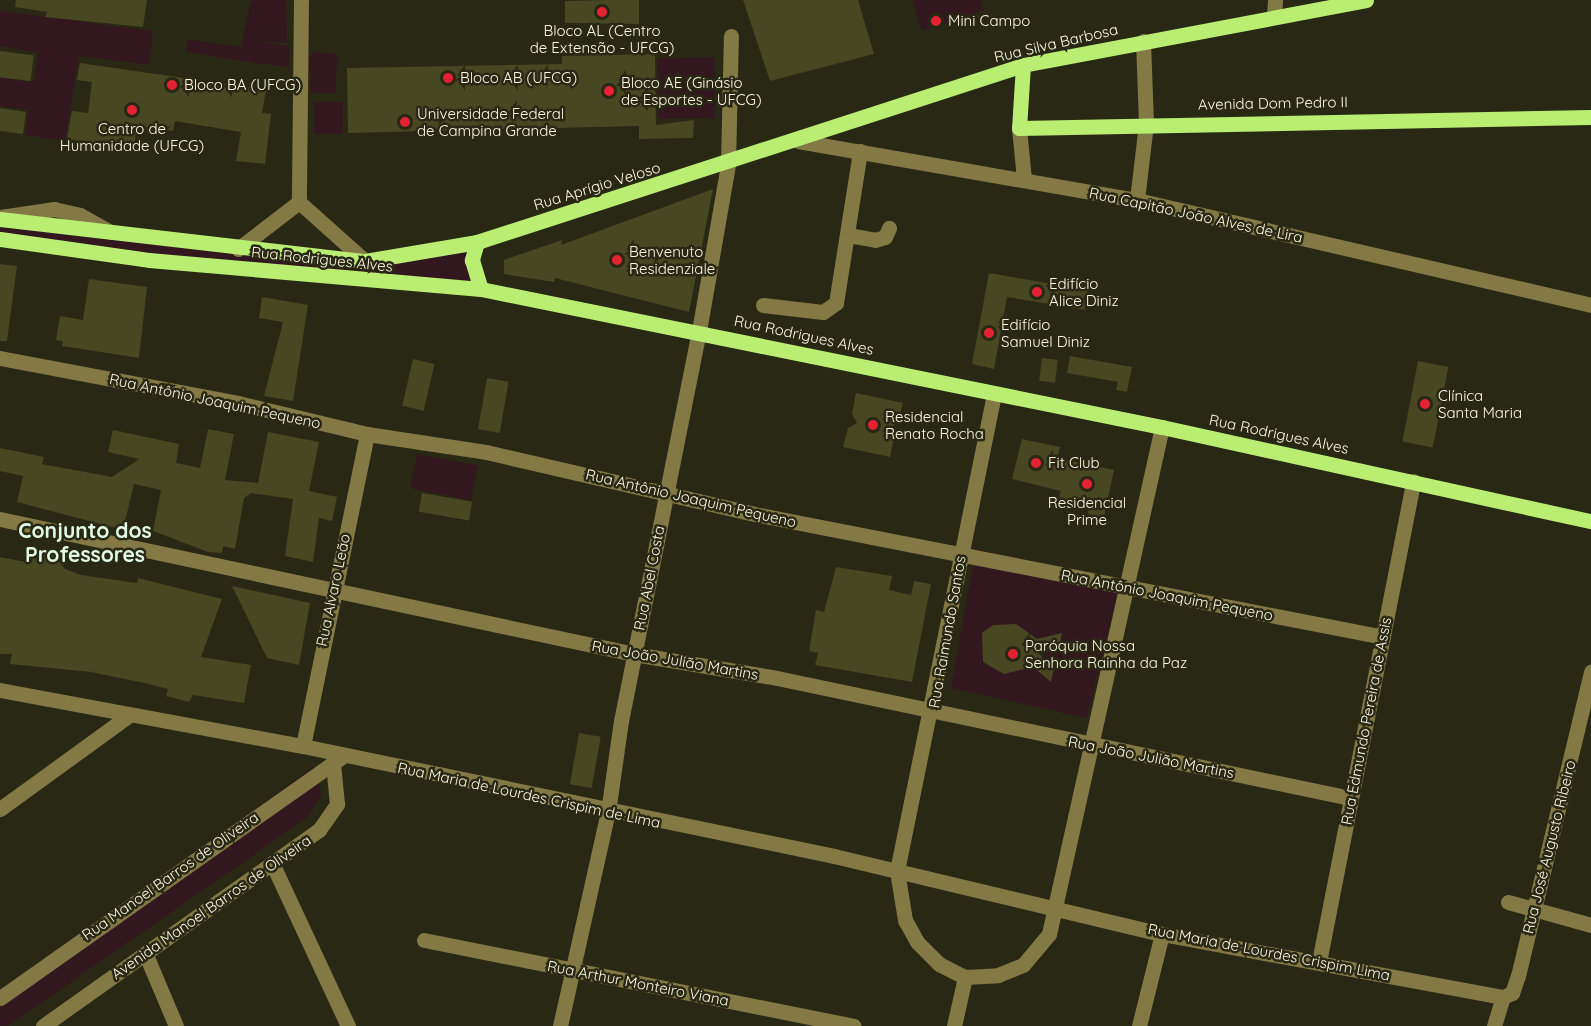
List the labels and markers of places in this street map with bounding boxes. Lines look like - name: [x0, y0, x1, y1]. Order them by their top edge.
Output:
- marker: Bloco AL (Centro de Extensão - UFCG): [595, 5, 609, 19]
- place label: Mini Campo: [948, 12, 1030, 30]
- marker: Mini Campo: [929, 14, 943, 28]
- place label: Bloco AL (Centro de Extensão - UFCG): [530, 21, 674, 56]
- place label: Bloco AB (UFCG): [460, 69, 577, 87]
- marker: Bloco AB (UFCG): [441, 71, 455, 85]
- place label: Bloco AE (Ginásio de Esportes - UFCG): [621, 73, 762, 108]
- place label: Bloco BA (UFCG): [184, 76, 301, 94]
- marker: Bloco BA (UFCG): [165, 78, 179, 92]
- marker: Bloco AE (Ginásio de Esportes - UFCG): [602, 84, 616, 98]
- marker: Centro de Humanidade (UFCG): [125, 103, 139, 117]
- place label: Universidade Federal de Campina Grande: [417, 104, 564, 139]
- marker: Universidade Federal de Campina Grande: [398, 115, 412, 129]
- place label: Centro de Humanidade (UFCG): [60, 119, 204, 154]
- place label: Benvenuto Residenziale: [629, 242, 715, 277]
- marker: Benvenuto Residenziale: [610, 253, 624, 267]
- place label: Edifício Alice Diniz: [1049, 274, 1119, 309]
- marker: Edifício Alice Diniz: [1030, 285, 1044, 299]
- place label: Edifício Samuel Diniz: [1001, 315, 1090, 350]
- marker: Edifício Samuel Diniz: [982, 326, 996, 340]
- place label: Clínica Santa Maria: [1438, 386, 1522, 421]
- marker: Clínica Santa Maria: [1416, 395, 1434, 413]
- place label: Residencial Renato Rocha: [885, 407, 984, 442]
- marker: Residencial Renato Rocha: [866, 418, 880, 432]
- place label: Fit Club: [1048, 454, 1100, 472]
- marker: Fit Club: [1029, 456, 1043, 470]
- marker: Residencial Prime: [1080, 477, 1094, 491]
- place label: Residencial Prime: [1048, 493, 1126, 528]
- place label: Paróquia Nossa Senhora Rainha da Paz: [1025, 636, 1187, 671]
- marker: Paróquia Nossa Senhora Rainha da Paz: [1006, 647, 1020, 661]

